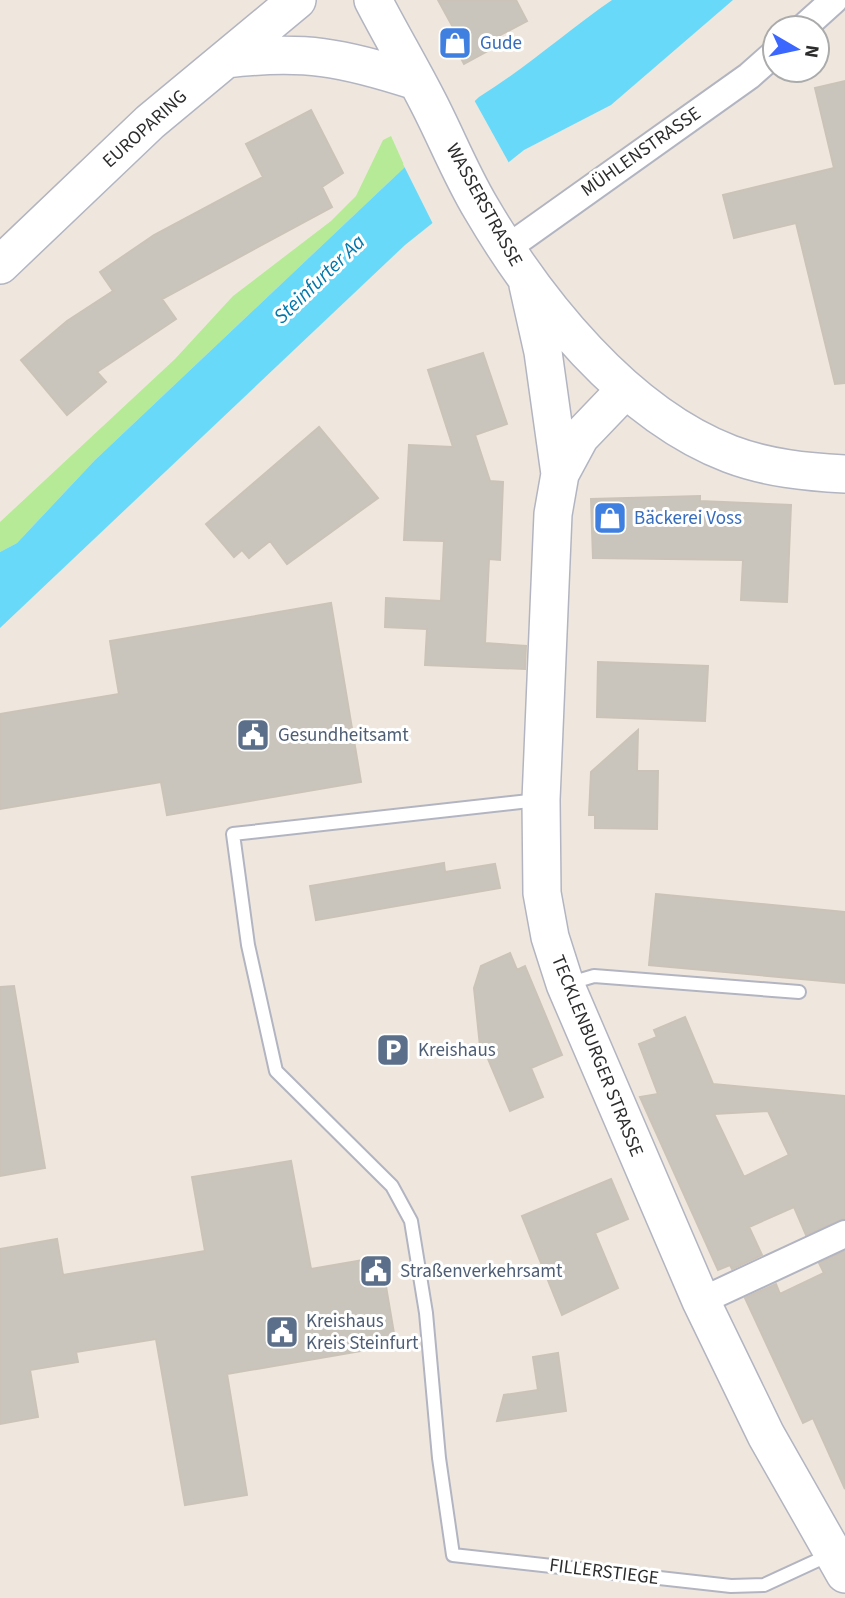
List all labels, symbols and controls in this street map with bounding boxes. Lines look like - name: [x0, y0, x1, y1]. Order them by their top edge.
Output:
- north arrow: [761, 14, 831, 84]
- shop icon: Gude: [436, 24, 474, 62]
- place label: Gude: [480, 30, 522, 57]
- text: N: [797, 43, 826, 60]
- street label: EUROPARING: [97, 84, 193, 174]
- street label: MÜHLENSTRASSE: [575, 100, 707, 204]
- street label: WASSERSTRASSE: [439, 139, 529, 271]
- water label: Steinfurter Aa: [266, 227, 372, 331]
- shop icon: Bäckerei Voss: [591, 499, 629, 537]
- place label: Bäckerei Voss: [634, 505, 742, 532]
- public building icon: Gesundheitsamt: [234, 716, 272, 754]
- place label: Gesundheitsamt: [278, 722, 409, 749]
- street label: TECKLENBURGER STRASSE: [544, 951, 650, 1161]
- parking icon: Kreishaus: [374, 1031, 412, 1069]
- place label: Kreishaus: [418, 1037, 496, 1064]
- public building icon: Straßenverkehrsamt: [357, 1252, 395, 1290]
- place label: Straßenverkehrsamt: [400, 1258, 563, 1285]
- place label: Kreishaus Kreis Steinfurt: [306, 1308, 419, 1357]
- public building icon: Kreishaus Kreis Steinfurt: [263, 1313, 301, 1351]
- street label: FILLERSTIEGE: [548, 1552, 660, 1592]

